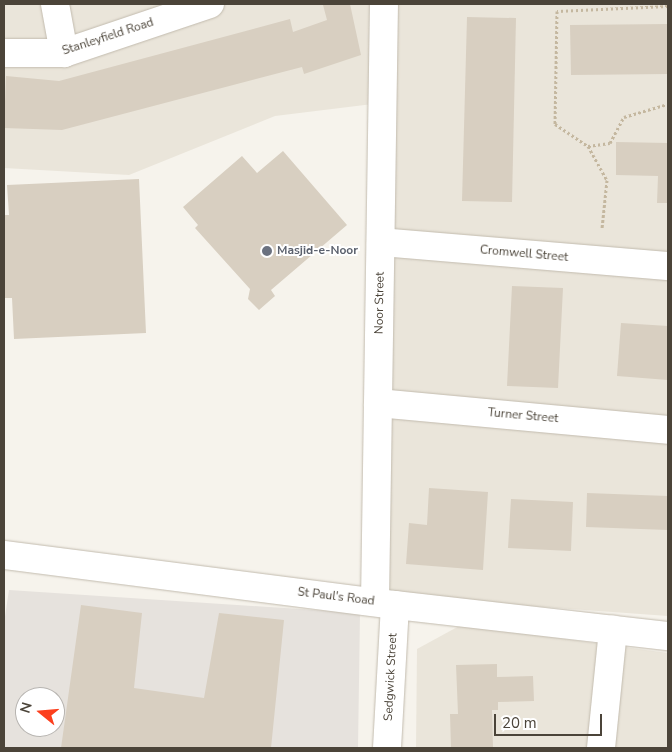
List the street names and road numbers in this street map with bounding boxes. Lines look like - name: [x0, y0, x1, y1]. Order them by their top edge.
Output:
- street label: Stanleyfield Road: [60, 15, 156, 59]
- street label: Cromwell Street: [479, 243, 569, 265]
- street label: Noor Street: [372, 272, 388, 334]
- street label: Turner Street: [487, 406, 559, 426]
- street label: St Paul's Road: [297, 585, 375, 609]
- street label: Sedgwick Street: [382, 633, 400, 721]

